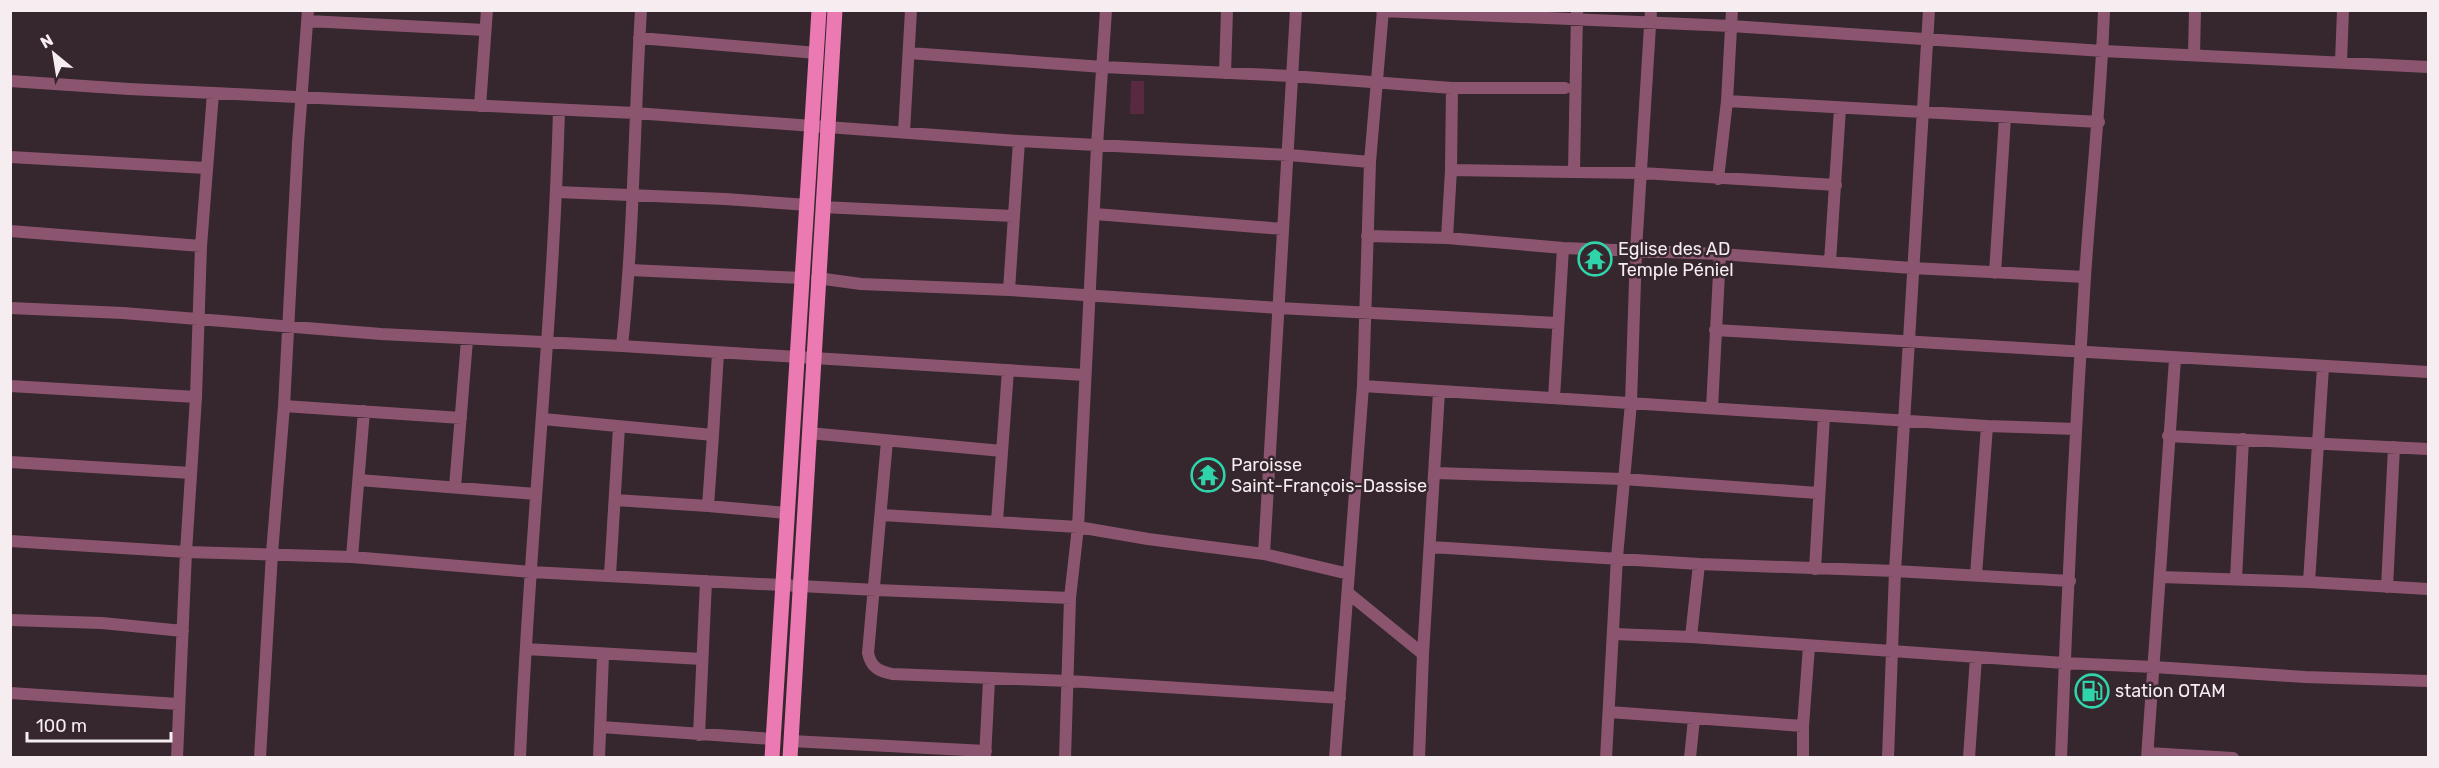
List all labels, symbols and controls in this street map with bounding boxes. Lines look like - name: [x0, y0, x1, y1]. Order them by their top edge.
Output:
- north arrow: [24, 24, 84, 84]
- text: N: [37, 30, 56, 53]
- place label: Eglise des AD Temple Péniel: [1618, 238, 1734, 281]
- temple icon: Eglise des AD Temple Péniel: [1577, 241, 1613, 277]
- place label: Paroisse Saint-François-Dassise: [1231, 454, 1427, 497]
- temple icon: Paroisse Saint-François-Dassise: [1190, 457, 1226, 493]
- fuel station icon: station OTAM: [2074, 673, 2110, 709]
- place label: station OTAM: [2115, 680, 2225, 702]
- scale bar: [27, 705, 171, 743]
- text: 100 m: [36, 715, 87, 737]

